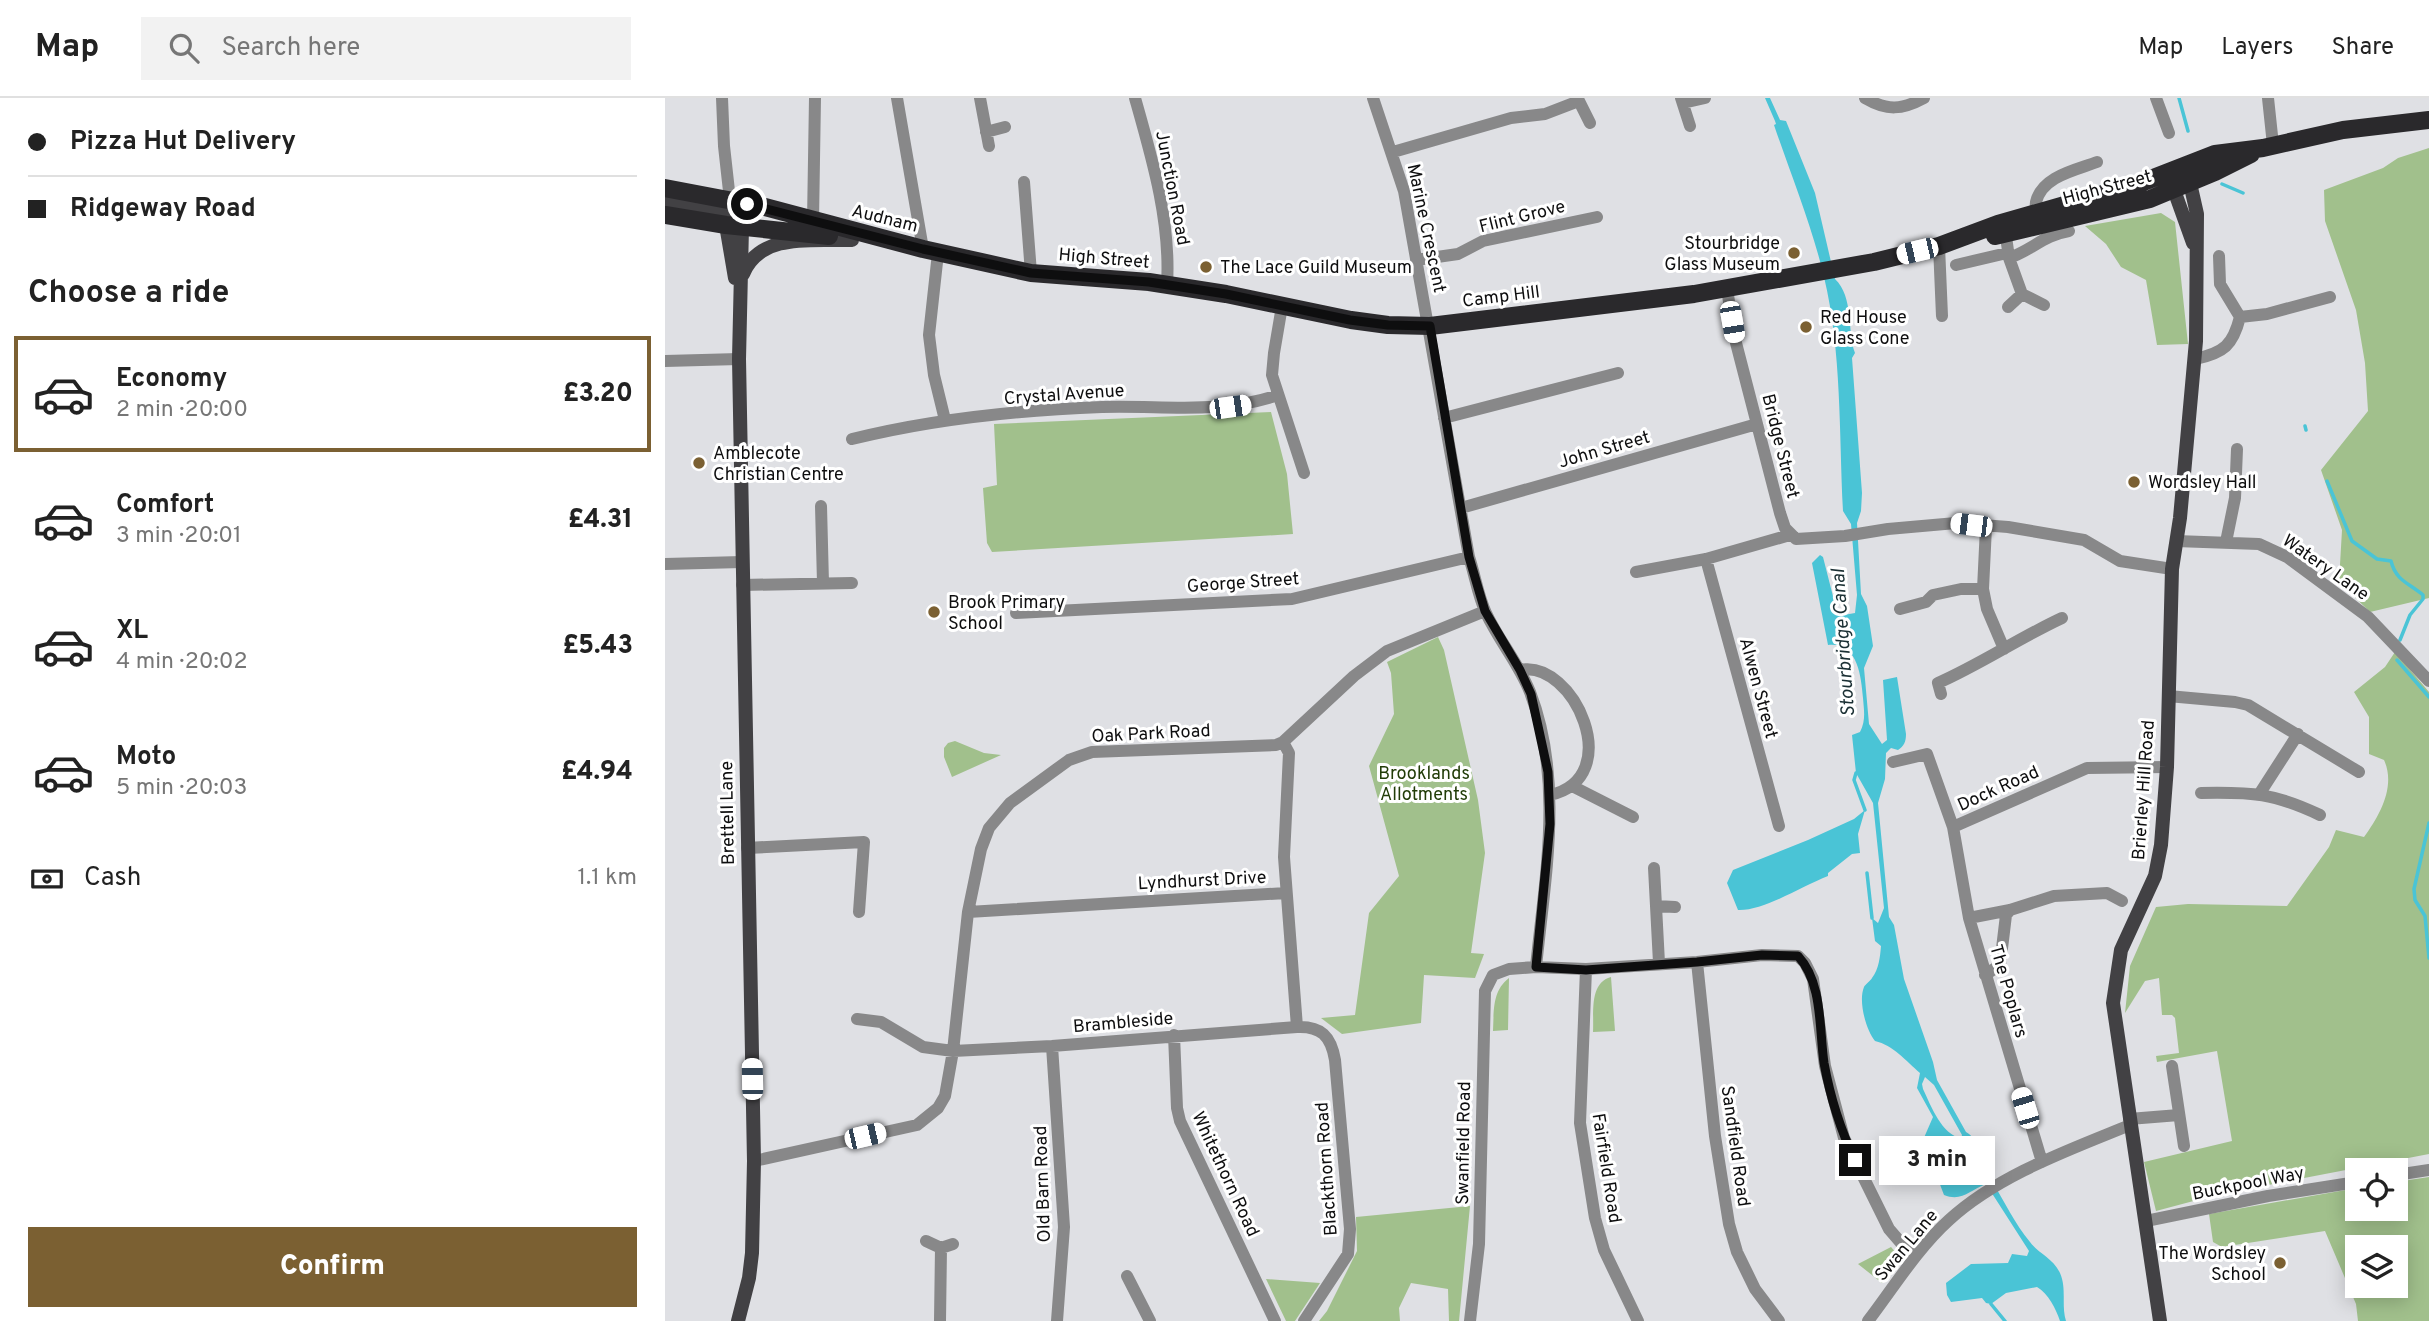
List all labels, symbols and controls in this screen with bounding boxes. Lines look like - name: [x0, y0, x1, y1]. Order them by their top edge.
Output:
- search box: [141, 17, 631, 80]
- text: Map: [35, 27, 99, 69]
- icon: search: [165, 29, 203, 67]
- text: Search here: [221, 32, 360, 65]
- text: Map: [2138, 33, 2183, 63]
- text: Layers: [2221, 33, 2293, 63]
- text: Share: [2331, 33, 2394, 63]
- text: Pizza Hut Delivery: [70, 126, 296, 159]
- street label: Junction Road: [1149, 129, 1194, 248]
- street label: Marine Crescent: [1401, 162, 1450, 295]
- street label: High Street: [2060, 166, 2154, 211]
- route start: [731, 188, 763, 220]
- text: Ridgeway Road: [70, 193, 256, 226]
- street label: Flint Grove: [1477, 196, 1568, 239]
- street label: Audnam: [849, 200, 920, 239]
- place label: Stourbridge Glass Museum: [1664, 233, 1780, 277]
- car: [1895, 236, 1940, 266]
- street label: High Street: [1057, 244, 1150, 275]
- marker: Stourbridge Glass Museum: [1786, 245, 1802, 261]
- place label: The Lace Guild Museum: [1220, 257, 1412, 280]
- marker: The Lace Guild Museum: [1198, 259, 1214, 275]
- text: Choose a ride: [28, 274, 229, 314]
- street label: Camp Hill: [1461, 281, 1541, 314]
- car: [1719, 299, 1746, 345]
- place label: Red House Glass Cone: [1820, 307, 1909, 351]
- marker: Red House Glass Cone: [1798, 319, 1814, 335]
- icon: car: [32, 363, 95, 426]
- text: Economy: [116, 363, 227, 396]
- text: £3.20: [563, 378, 633, 411]
- street label: Crystal Avenue: [1003, 380, 1125, 411]
- street label: Bridge Street: [1755, 392, 1804, 501]
- car: [1208, 394, 1253, 420]
- text: 2 min · 20:00: [116, 396, 248, 425]
- street label: John Street: [1556, 426, 1653, 474]
- place label: Amblecote Christian Centre: [713, 443, 844, 487]
- marker: Amblecote Christian Centre: [691, 455, 707, 471]
- place label: Wordsley Hall: [2148, 472, 2257, 495]
- marker: Wordsley Hall: [2126, 474, 2142, 490]
- icon: car: [32, 489, 95, 552]
- text: Comfort: [116, 489, 214, 522]
- text: £4.31: [568, 504, 633, 537]
- car: [1949, 512, 1994, 538]
- text: 3 min · 20:01: [116, 522, 242, 551]
- street label: Watery Lane: [2277, 530, 2373, 607]
- water label: Stourbridge Canal: [1827, 567, 1861, 718]
- street label: George Street: [1186, 568, 1300, 599]
- place label: Brook Primary School: [948, 592, 1065, 636]
- marker: Brook Primary School: [926, 604, 942, 620]
- icon: car: [32, 615, 95, 678]
- text: XL: [116, 615, 148, 648]
- text: £5.43: [563, 630, 633, 663]
- street label: Alwen Street: [1733, 635, 1782, 741]
- text: 4 min · 20:02: [116, 648, 248, 677]
- street label: Brierley Hill Road: [2128, 719, 2161, 861]
- street label: Oak Park Road: [1091, 720, 1211, 749]
- icon: car: [32, 741, 95, 804]
- text: Moto: [116, 741, 176, 774]
- text: £4.94: [561, 756, 633, 789]
- street label: Brettell Lane: [716, 761, 741, 865]
- street label: Dock Road: [1954, 761, 2043, 818]
- park label: Brooklands Allotments: [1378, 763, 1470, 807]
- text: 5 min · 20:03: [116, 774, 247, 803]
- icon: cash: [28, 860, 66, 898]
- text: Cash: [84, 862, 141, 895]
- text: 1.1 km: [578, 864, 637, 893]
- street label: Lyndhurst Drive: [1137, 867, 1267, 896]
- street label: The Poplars: [1983, 942, 2032, 1041]
- street label: Brambleside: [1072, 1008, 1174, 1039]
- car: [742, 1058, 763, 1100]
- street label: Swanfield Road: [1452, 1081, 1477, 1205]
- street label: Sandfield Road: [1715, 1084, 1754, 1208]
- car: [2009, 1085, 2042, 1131]
- street label: Blackthorn Road: [1311, 1101, 1344, 1237]
- street label: Whitethorn Road: [1186, 1108, 1264, 1241]
- street label: Fairfield Road: [1585, 1112, 1626, 1225]
- car: [843, 1121, 888, 1151]
- street label: Old Barn Road: [1030, 1125, 1057, 1243]
- callout: 3 min: [1879, 1136, 1995, 1184]
- route end: [1839, 1144, 1871, 1176]
- text: 3 min: [1907, 1146, 1967, 1175]
- map controls: [2345, 1158, 2408, 1298]
- button: locate: [2345, 1158, 2408, 1221]
- street label: Buckpool Way: [2190, 1162, 2306, 1207]
- street label: Swan Lane: [1870, 1205, 1944, 1287]
- button: Confirm: [28, 1227, 637, 1307]
- button: layers: [2345, 1235, 2408, 1298]
- place label: The Wordsley School: [2158, 1243, 2266, 1287]
- marker: The Wordsley School: [2272, 1255, 2288, 1271]

